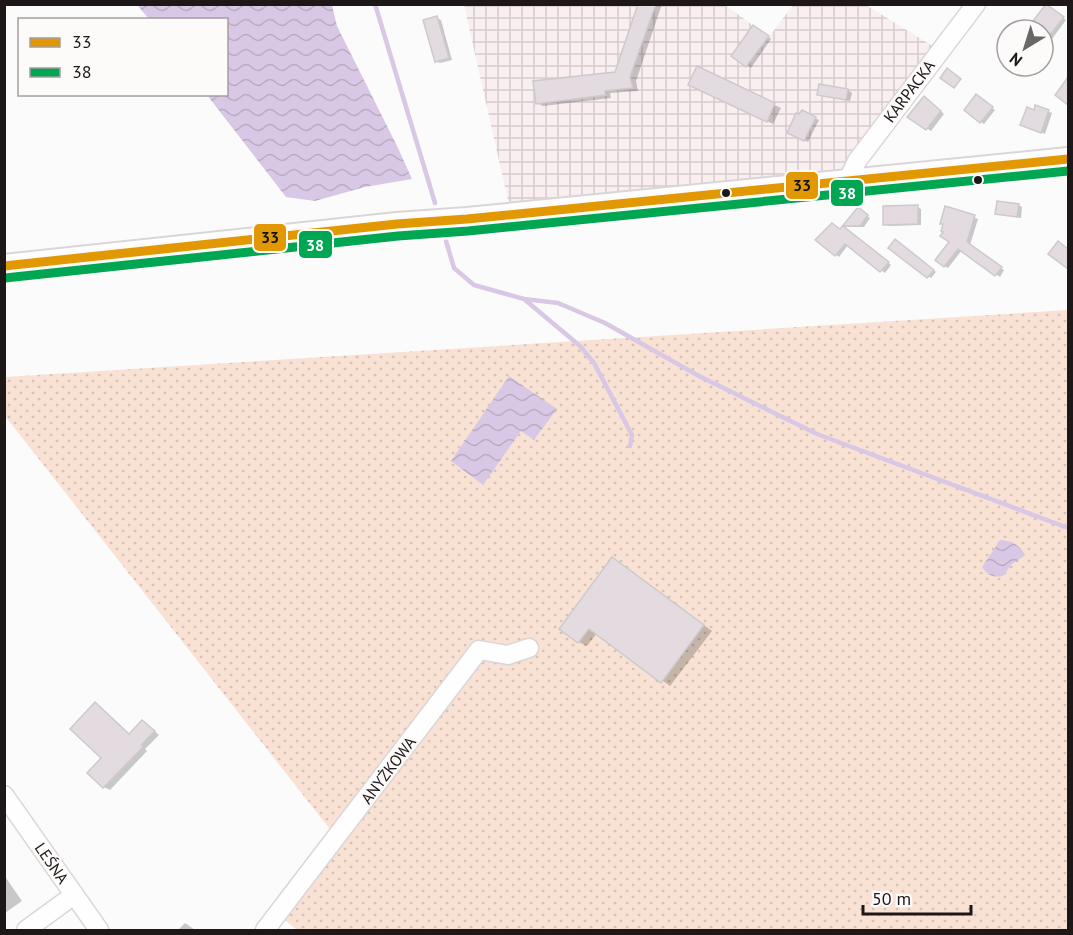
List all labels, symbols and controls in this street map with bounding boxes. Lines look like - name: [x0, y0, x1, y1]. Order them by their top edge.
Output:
- legend: [18, 18, 228, 96]
- north arrow: [995, 18, 1055, 78]
- text: 33: [72, 30, 92, 53]
- text: N: [1005, 49, 1026, 71]
- street label: KARPACKA: [879, 55, 939, 126]
- text: 38: [72, 60, 92, 83]
- line badge: 33: [785, 171, 819, 200]
- unlabelled marker: [972, 174, 984, 186]
- text: 33: [793, 175, 811, 195]
- line badge: 38: [830, 179, 864, 207]
- text: 38: [838, 183, 856, 203]
- unlabelled marker: [720, 187, 732, 199]
- line badge: 33: [253, 223, 287, 252]
- text: 33: [261, 227, 279, 247]
- line badge: 38: [298, 230, 333, 259]
- text: 38: [306, 235, 324, 255]
- street label: ANYŻKOWA: [356, 732, 420, 808]
- street label: LEŚNA: [31, 839, 74, 888]
- scale bar: [863, 878, 971, 916]
- text: 50 m: [872, 887, 911, 910]

